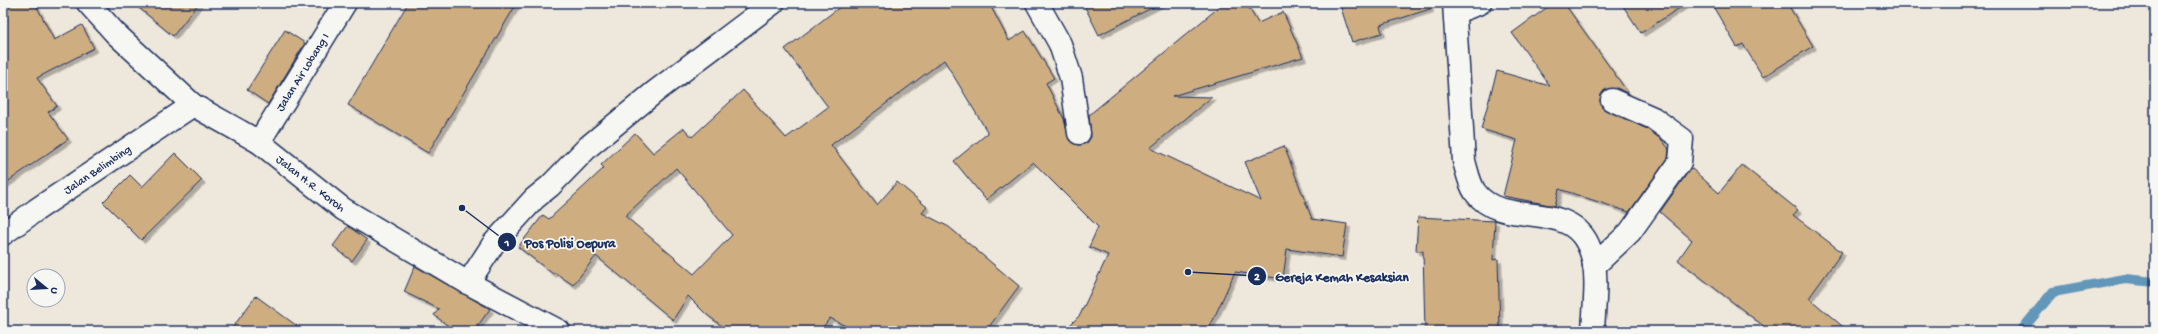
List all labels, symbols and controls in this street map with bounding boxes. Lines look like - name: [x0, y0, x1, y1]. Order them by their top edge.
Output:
- street label: Jalan Air Lobang I: [274, 31, 333, 115]
- street label: Jalan Belimbing: [62, 143, 135, 198]
- street label: Jalan H.R. Koroh: [272, 153, 348, 216]
- callout: Pos Polisi Oepura: [497, 230, 624, 255]
- text: 1: [504, 237, 510, 251]
- text: Pos Polisi Oepura: [524, 237, 616, 253]
- callout: Gereja Kemah Kesaksian: [1247, 264, 1417, 289]
- north arrow: [26, 268, 66, 308]
- text: 2: [1254, 271, 1260, 285]
- text: Gereja Kemah Kesaksian: [1275, 271, 1409, 286]
- text: U: [47, 286, 60, 296]

